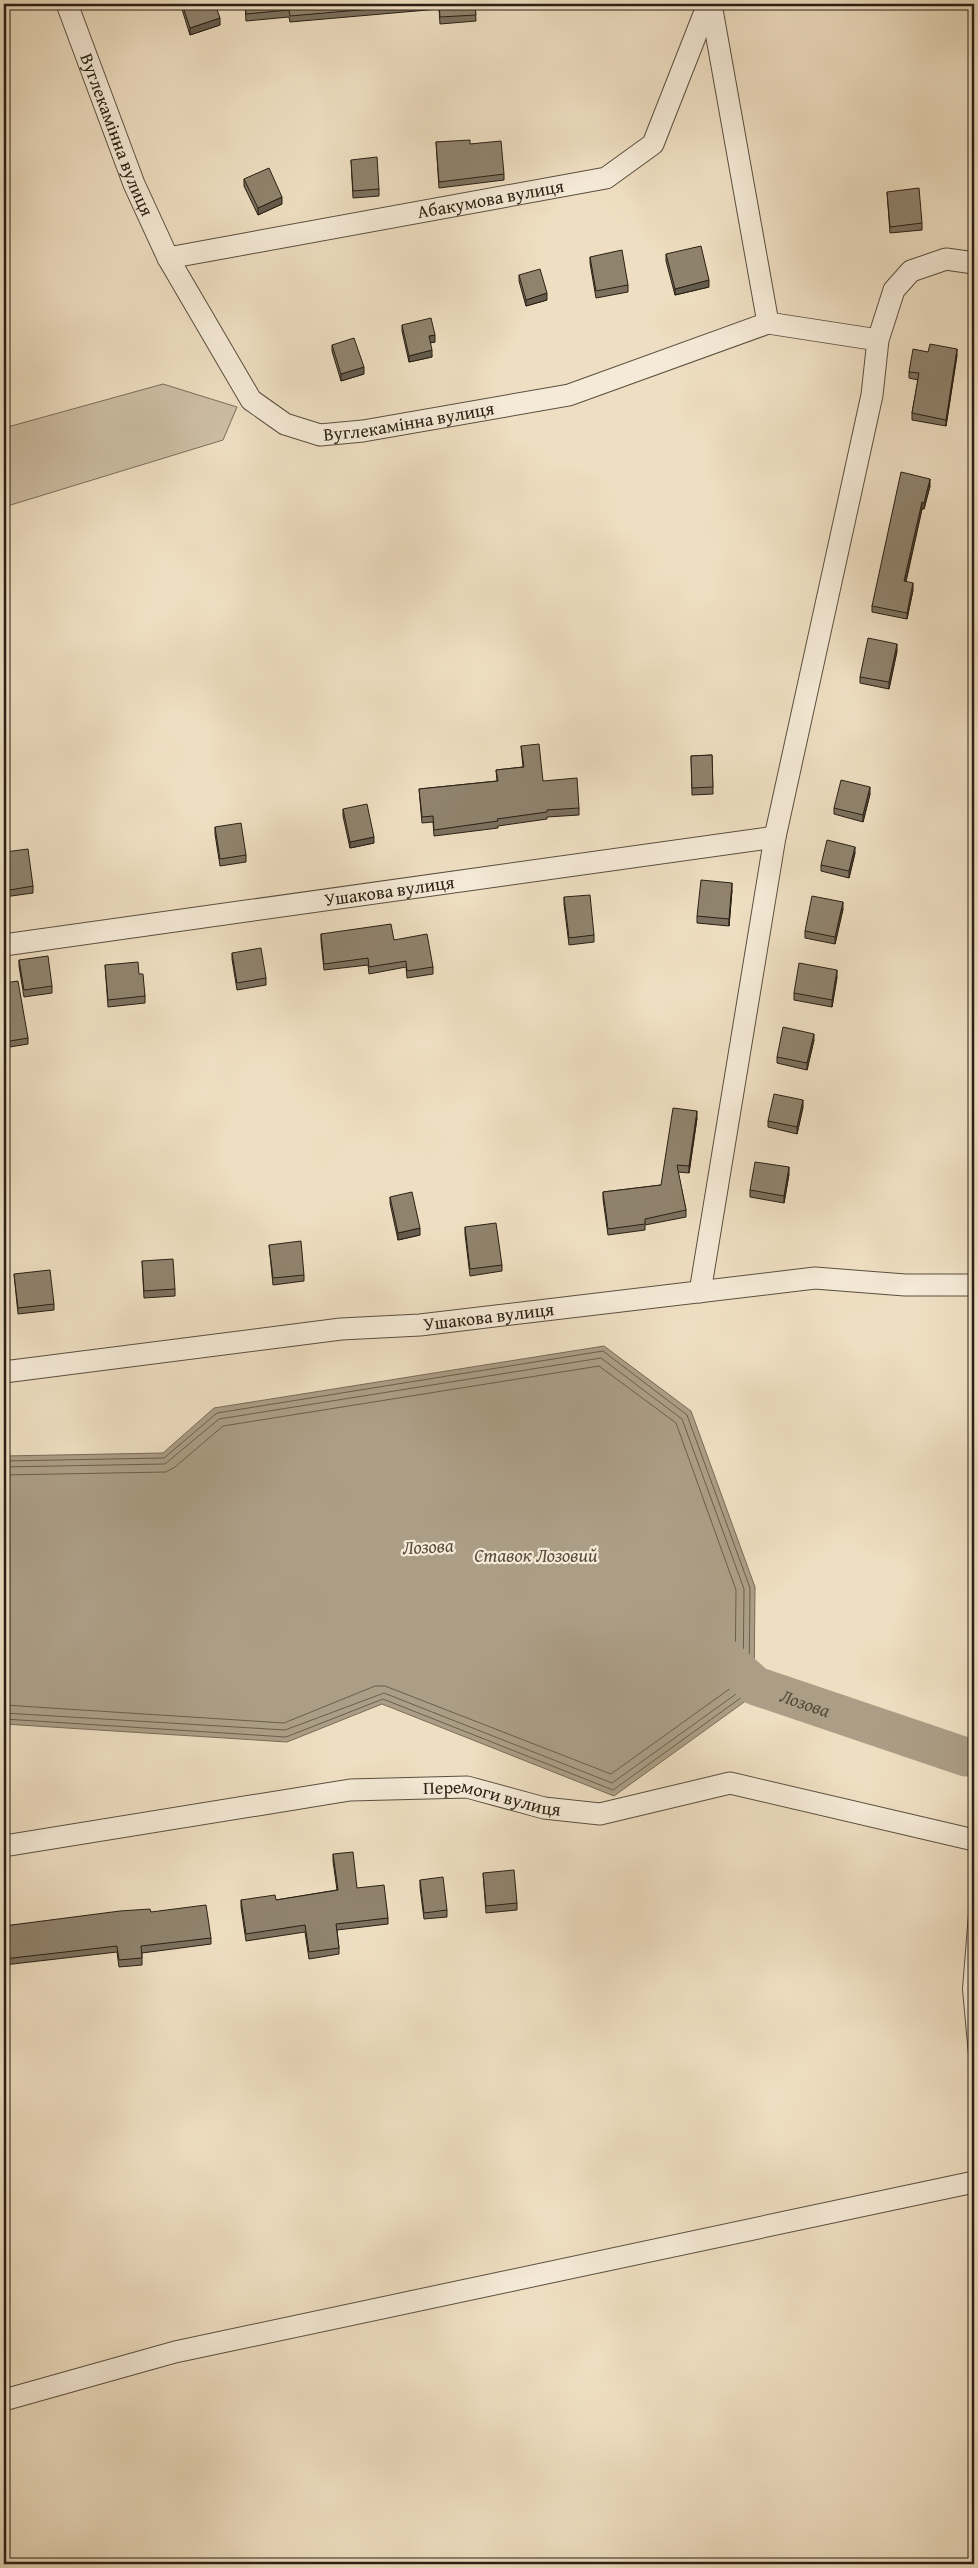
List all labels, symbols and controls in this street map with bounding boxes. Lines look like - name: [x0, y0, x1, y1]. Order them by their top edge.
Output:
- street label: Вуглекамінна вулиця: [74, 49, 161, 221]
- street label: Абакумова вулиця: [415, 172, 566, 225]
- street label: Вуглекамінна вулиця: [322, 394, 496, 448]
- street label: Ушакова вулиця: [322, 868, 456, 913]
- street label: Ушакова вулиця: [422, 1295, 555, 1337]
- water label: Лозова: [402, 1531, 455, 1561]
- water label: Ставок Лозовий: [474, 1541, 598, 1569]
- water label: Лозова: [777, 1681, 834, 1724]
- street label: Перемоги вулиця: [423, 1772, 562, 1823]

